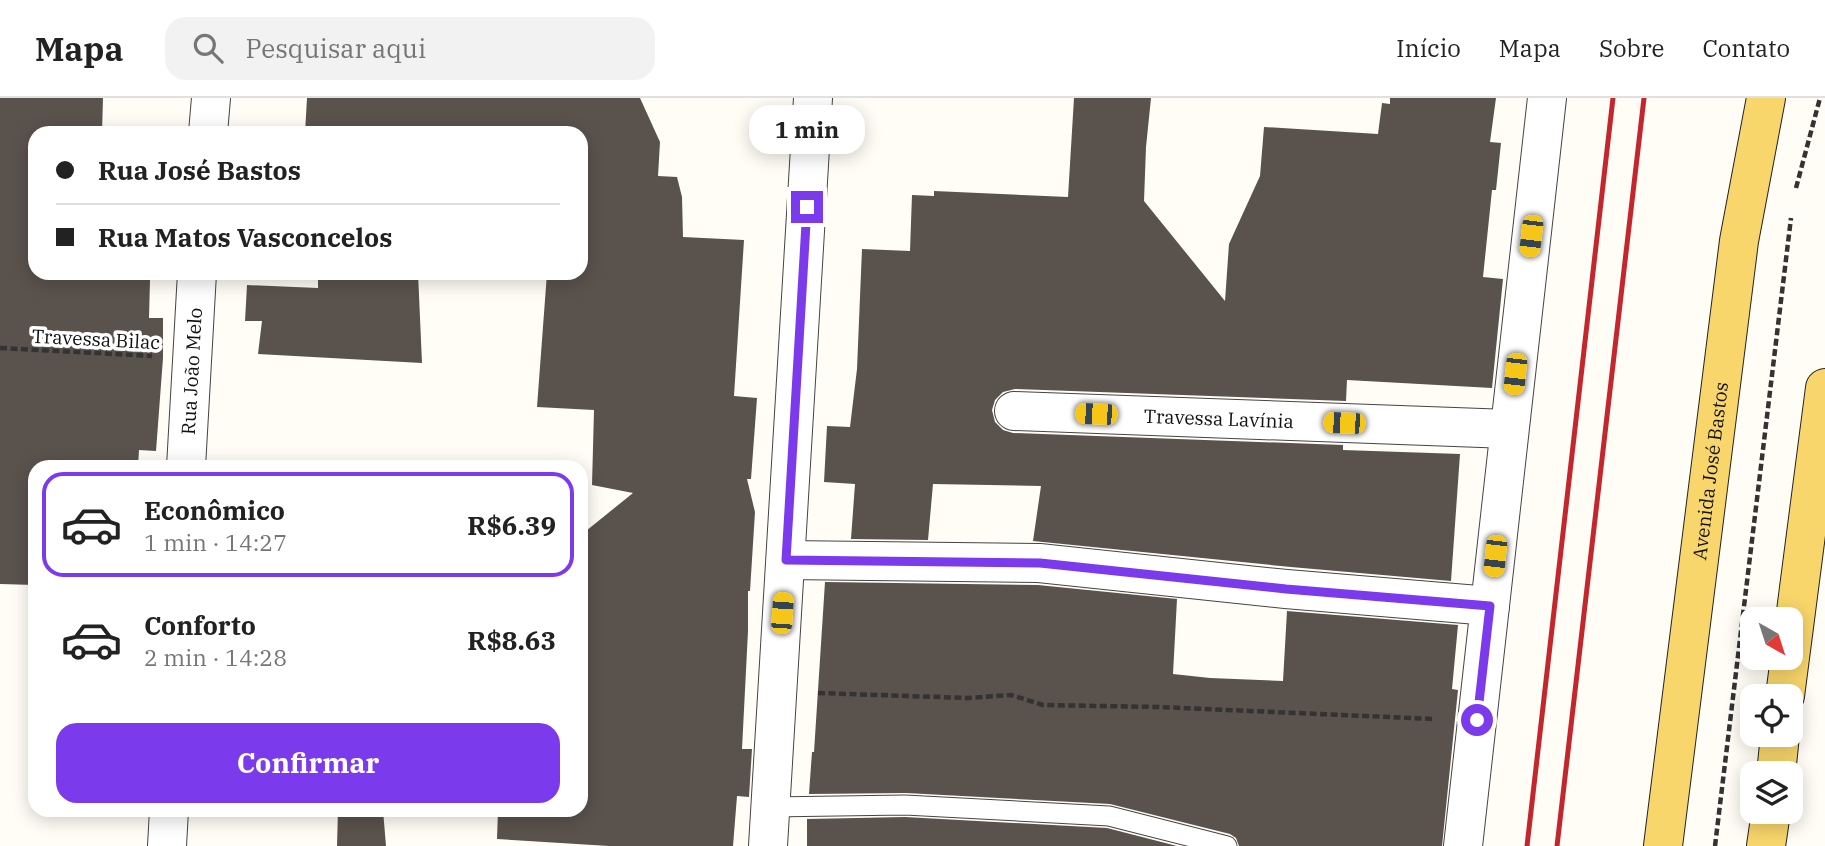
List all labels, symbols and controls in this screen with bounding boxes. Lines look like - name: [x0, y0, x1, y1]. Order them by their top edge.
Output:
- search box: [165, 17, 655, 80]
- text: Mapa: [35, 27, 123, 70]
- icon: search: [189, 29, 227, 67]
- text: Pesquisar aqui: [245, 31, 426, 65]
- text: Início: [1396, 32, 1461, 64]
- text: Mapa: [1499, 32, 1561, 64]
- text: Sobre: [1599, 32, 1664, 64]
- text: Contato: [1702, 32, 1790, 64]
- callout: 1 min: [749, 105, 865, 154]
- text: 1 min: [775, 114, 839, 144]
- text: Rua José Bastos: [98, 153, 301, 187]
- route end: [791, 191, 823, 223]
- car: [1519, 214, 1544, 258]
- text: Rua Matos Vasconcelos: [98, 220, 392, 254]
- street label: Rua João Melo: [176, 307, 207, 435]
- street label: Travessa Bilac: [31, 324, 161, 354]
- car: [1503, 352, 1528, 396]
- street label: Avenida José Bastos: [1687, 380, 1733, 561]
- car: [1075, 403, 1118, 425]
- street label: Travessa Lavínia: [1143, 404, 1294, 433]
- car: [1323, 412, 1366, 434]
- icon: car: [60, 493, 123, 556]
- text: Econômico: [144, 493, 285, 527]
- text: R$6.39: [467, 508, 556, 542]
- text: 1 min · 14:27: [144, 527, 287, 557]
- car: [1483, 534, 1508, 578]
- car: [771, 591, 794, 635]
- north arrow: [1740, 607, 1802, 670]
- map controls: [1740, 607, 1803, 824]
- icon: car: [60, 608, 123, 671]
- text: Conforto: [144, 608, 256, 642]
- text: R$8.63: [467, 623, 556, 657]
- text: 2 min · 14:28: [144, 642, 287, 672]
- button: locate: [1740, 684, 1803, 747]
- route start: [1461, 704, 1493, 736]
- button: Confirmar: [56, 723, 560, 803]
- button: layers: [1740, 761, 1803, 824]

